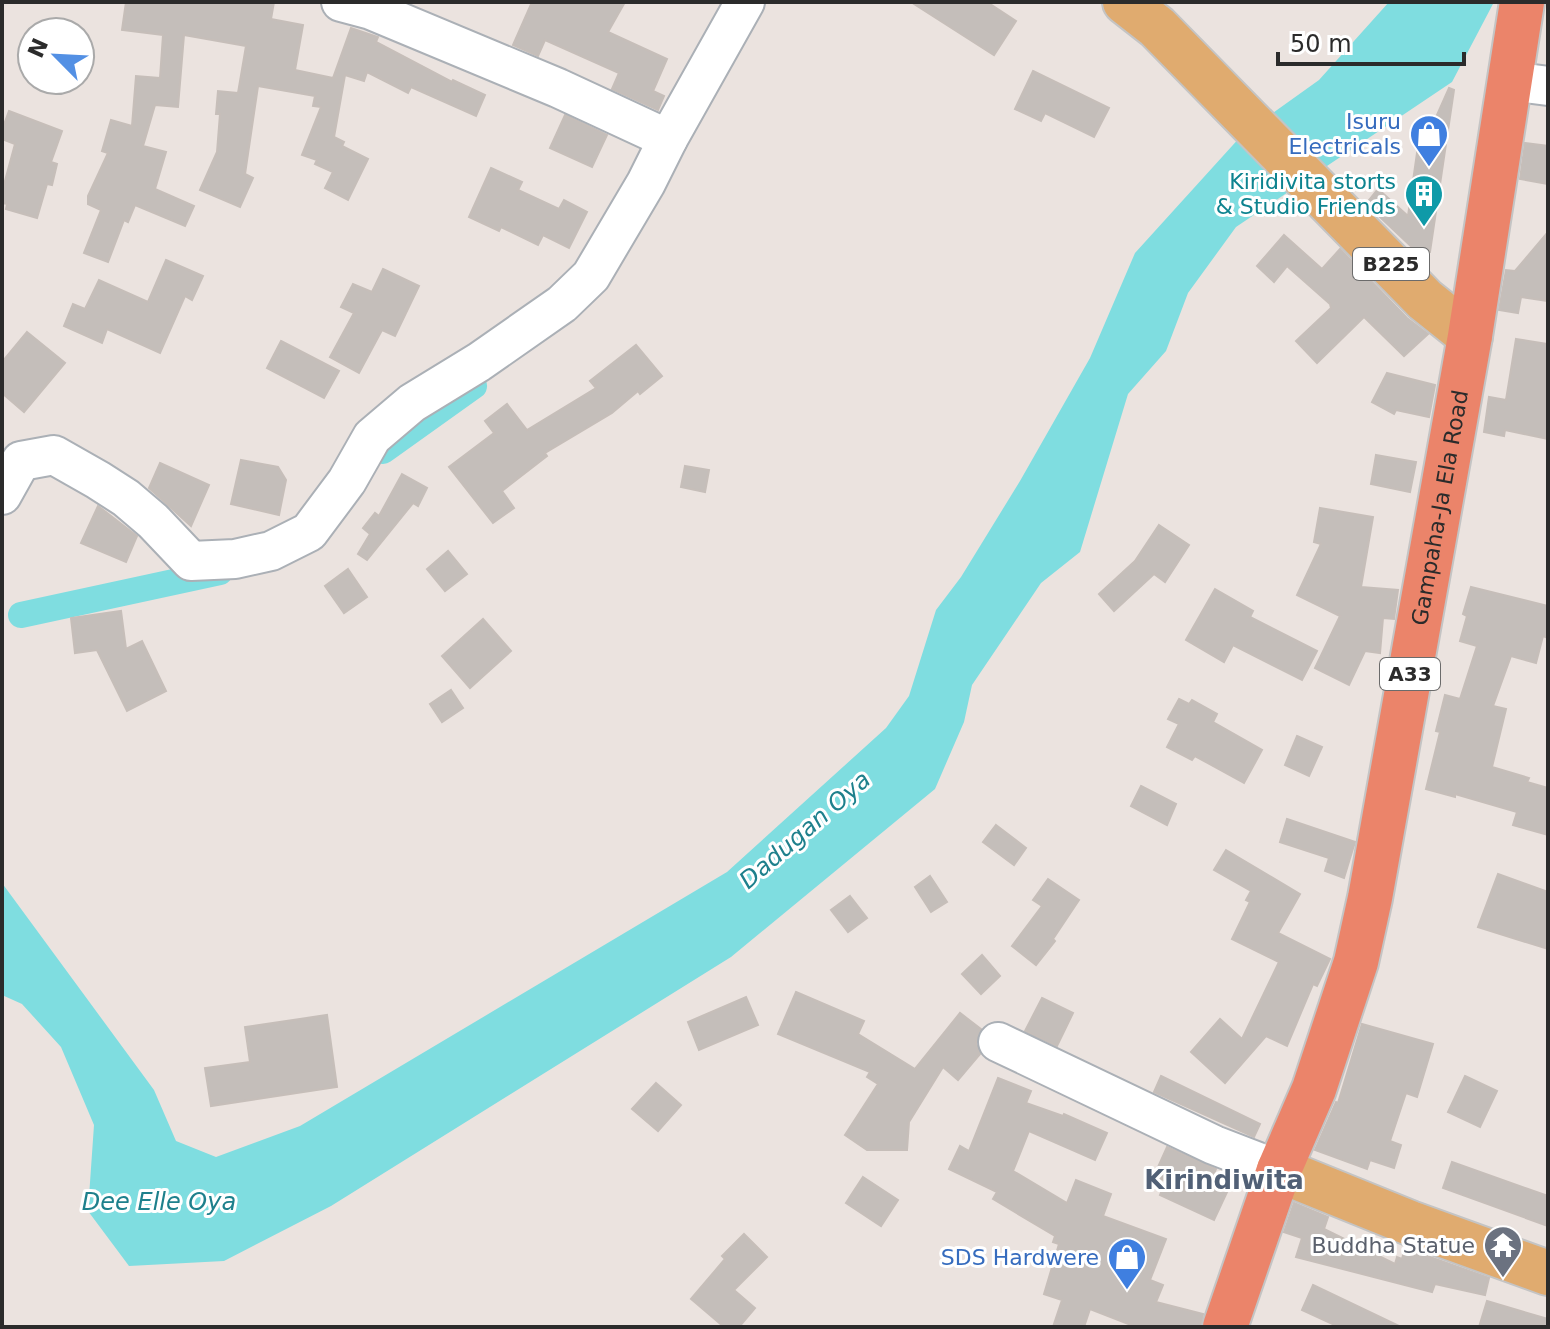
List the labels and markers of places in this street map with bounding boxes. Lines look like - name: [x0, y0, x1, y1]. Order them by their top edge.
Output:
- place label: Isuru Electricals: [1288, 109, 1401, 159]
- shop icon: Isuru Electricals: [1408, 113, 1450, 168]
- place label: Kiridivita storts & Studio Friends: [1216, 169, 1396, 219]
- building icon: Kiridivita storts & Studio Friends: [1403, 173, 1445, 228]
- temple icon: Buddha Statue: [1482, 1224, 1524, 1279]
- place label: Buddha Statue: [1311, 1233, 1475, 1258]
- shop icon: SDS Hardwere: [1106, 1236, 1148, 1291]
- place label: SDS Hardwere: [941, 1245, 1099, 1270]

